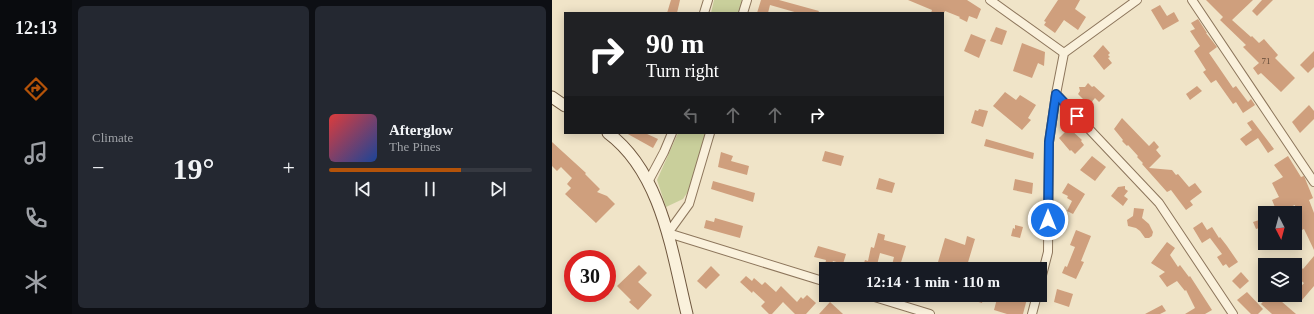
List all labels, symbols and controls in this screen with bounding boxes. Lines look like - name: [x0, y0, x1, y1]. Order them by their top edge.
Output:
- text: 12:13: [15, 18, 57, 38]
- icon: right: [580, 28, 632, 80]
- text: 90 m: [646, 28, 704, 59]
- house number: 71: [1262, 56, 1271, 66]
- text: Turn right: [646, 61, 719, 81]
- icon: directions: [22, 75, 50, 103]
- pin: [1060, 99, 1094, 133]
- icon: left: [680, 104, 702, 126]
- icon: ahead: [722, 104, 744, 126]
- icon: ahead: [764, 104, 786, 126]
- icon: right: [806, 104, 828, 126]
- icon: arrive: [1066, 105, 1088, 127]
- text: Afterglow: [389, 122, 453, 138]
- text: Climate: [92, 130, 133, 145]
- icon: music: [22, 139, 50, 167]
- text: The Pines: [389, 139, 441, 154]
- text: 19°: [173, 152, 215, 185]
- text: −: [92, 155, 104, 180]
- text: +: [283, 155, 295, 180]
- icon: previous: [352, 178, 374, 200]
- icon: pause: [419, 178, 441, 200]
- icon: next: [487, 178, 509, 200]
- position arrow: [1027, 199, 1069, 241]
- icon: phone: [22, 204, 50, 232]
- north arrow: [1258, 206, 1302, 250]
- map controls: [1258, 206, 1302, 302]
- speed limit sign: 30: [564, 250, 616, 302]
- button: layers: [1258, 258, 1302, 302]
- icon: climate: [22, 268, 50, 296]
- text: 12:14 · 1 min · 110 m: [866, 274, 1000, 290]

